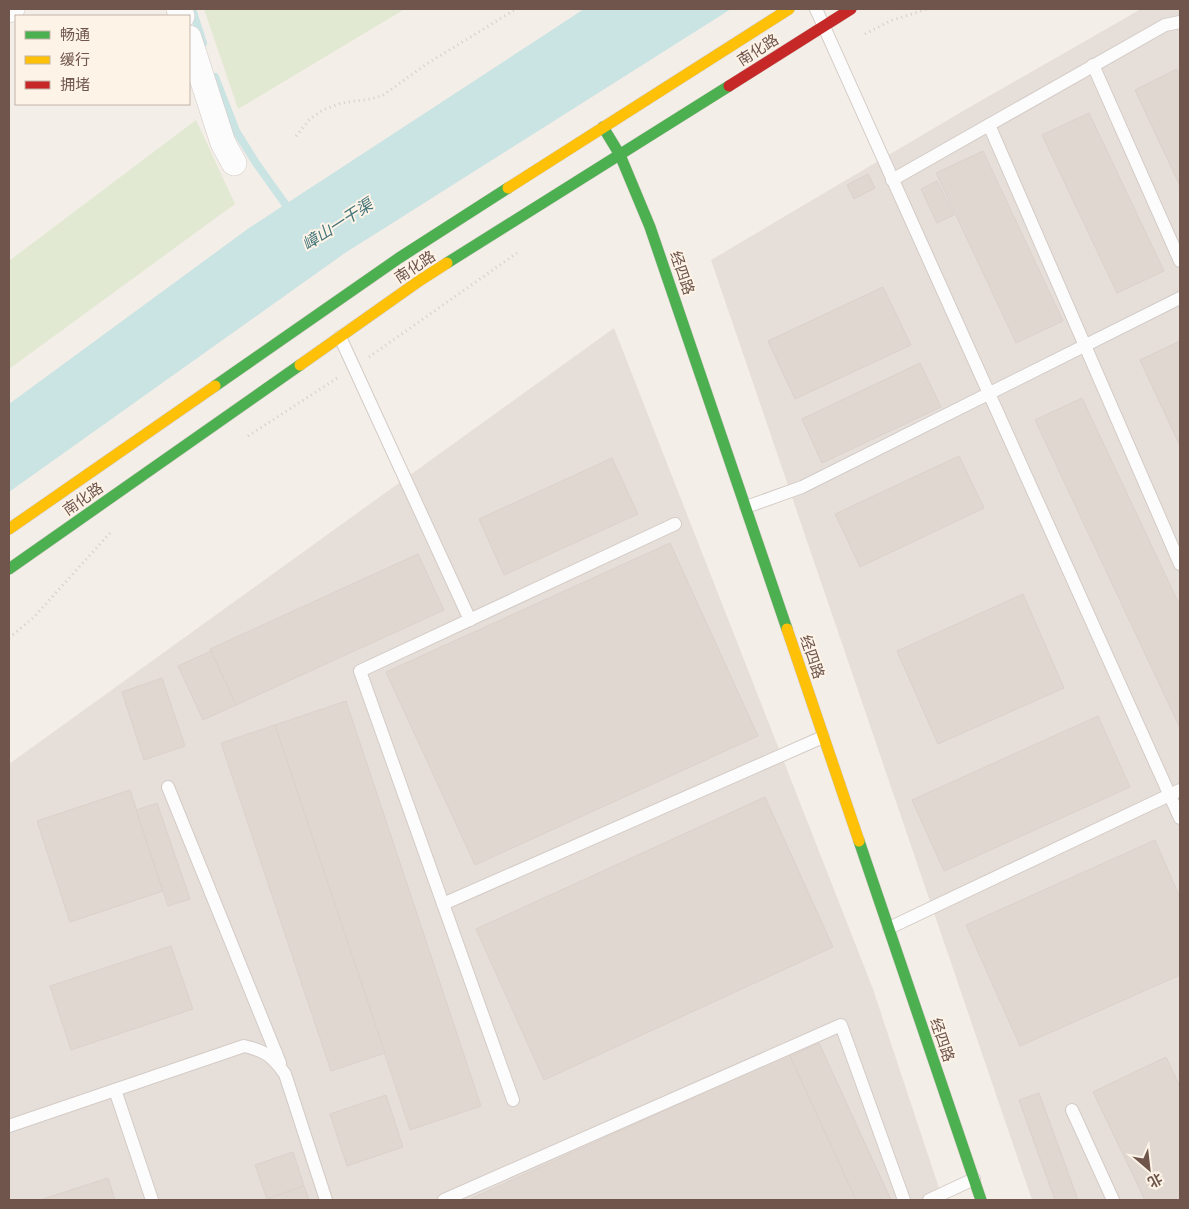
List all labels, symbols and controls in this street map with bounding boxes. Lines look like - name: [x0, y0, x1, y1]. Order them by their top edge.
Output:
- legend: [15, 15, 190, 105]
- text: 畅通: [60, 24, 90, 45]
- street label: 南化路: [733, 29, 782, 70]
- text: 缓行: [60, 49, 90, 70]
- text: 拥堵: [60, 74, 90, 95]
- water label: 嶂山一干渠: [297, 192, 378, 255]
- street label: 南化路: [390, 246, 439, 288]
- street label: 经四路: [665, 248, 700, 298]
- street label: 南化路: [58, 477, 107, 520]
- street label: 经四路: [795, 632, 830, 682]
- street label: 经四路: [925, 1015, 960, 1065]
- north arrow: [1124, 1144, 1174, 1194]
- text: 北: [1145, 1169, 1166, 1193]

